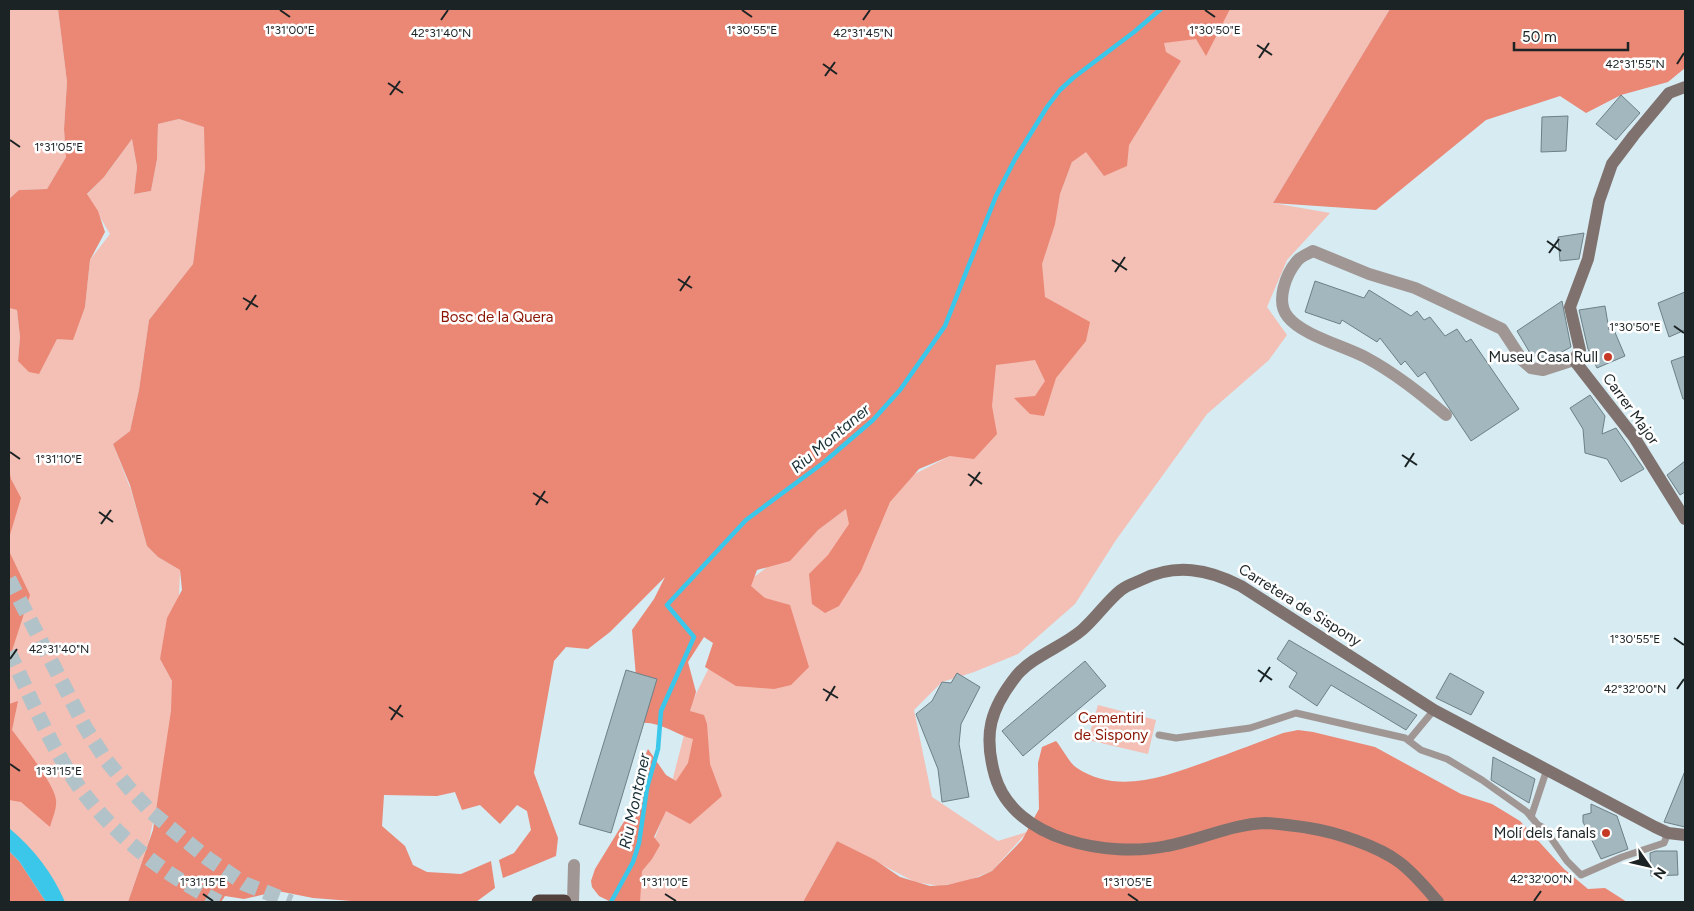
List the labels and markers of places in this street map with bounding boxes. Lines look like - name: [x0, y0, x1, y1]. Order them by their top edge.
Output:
- place label: Museu Casa Rull: [1489, 348, 1598, 366]
- marker: Museu Casa Rull: [1602, 351, 1614, 363]
- place label: Molí dels fanals: [1494, 824, 1596, 842]
- marker: Molí dels fanals: [1600, 827, 1612, 839]

